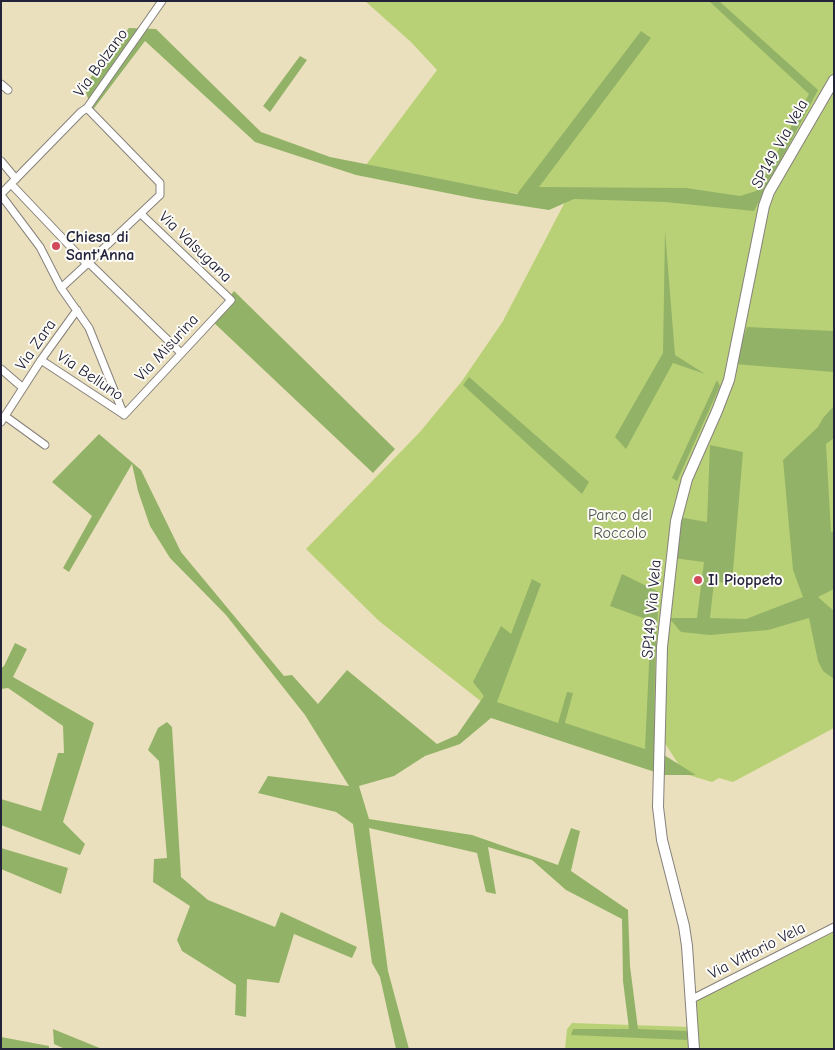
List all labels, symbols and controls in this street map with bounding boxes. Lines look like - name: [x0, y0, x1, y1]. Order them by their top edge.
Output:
- street label: Via Bolzano: [70, 25, 132, 101]
- street label: SP149 Via Vela: [748, 96, 812, 192]
- street label: Via Valsugana: [155, 207, 235, 287]
- place label: Chiesa di Sant'Anna: [66, 227, 134, 265]
- marker: Chiesa di Sant'Anna: [50, 240, 62, 252]
- street label: Via Misurina: [131, 310, 203, 386]
- street label: Via Zara: [12, 316, 60, 374]
- street label: Via Belluno: [53, 347, 127, 405]
- park label: Parco del Roccolo: [588, 505, 652, 543]
- street label: SP149 Via Vela: [638, 559, 666, 659]
- place label: Il Pioppeto: [708, 570, 783, 590]
- marker: Il Pioppeto: [692, 574, 704, 586]
- street label: Via Vittorio Vela: [705, 918, 809, 984]

